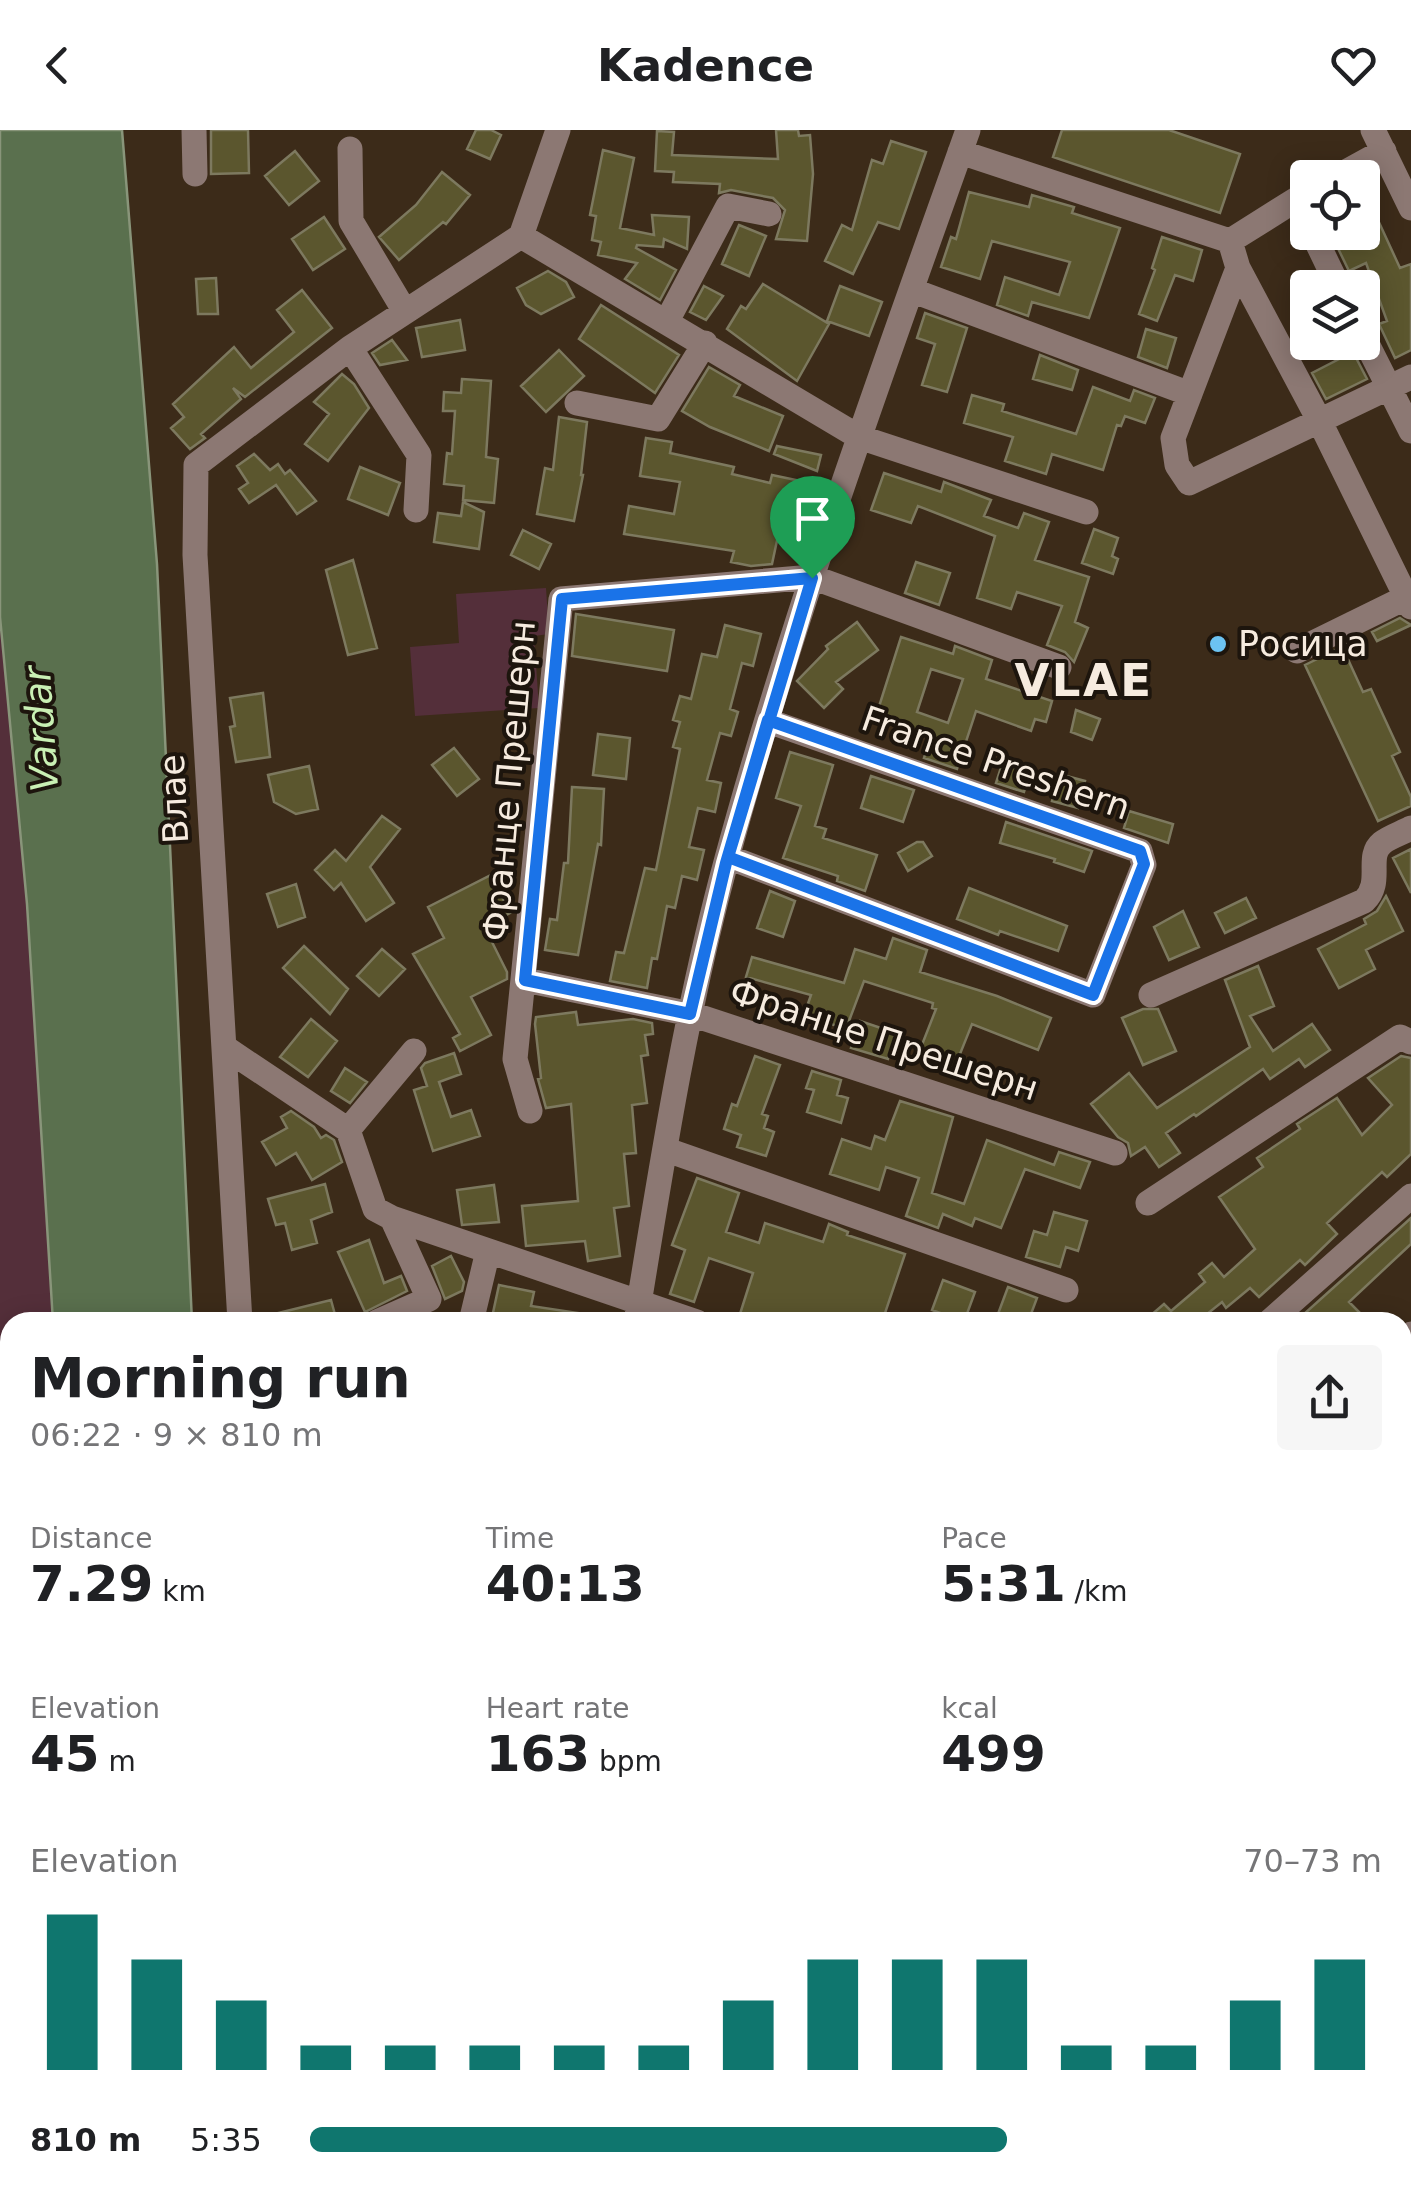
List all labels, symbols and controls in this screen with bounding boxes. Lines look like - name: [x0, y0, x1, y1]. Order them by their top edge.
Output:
- icon: back: [30, 38, 85, 93]
- icon: heart: [1326, 38, 1381, 93]
- text: Kadence: [597, 39, 814, 92]
- map controls: [1290, 160, 1380, 360]
- button: locate: [1290, 160, 1380, 250]
- button: layers: [1290, 270, 1380, 360]
- pin: [770, 476, 855, 579]
- icon: arrive: [785, 491, 840, 546]
- street label: Францe Прешерн: [475, 619, 543, 943]
- place label: Росица: [1238, 624, 1368, 664]
- marker: Росица: [1207, 633, 1229, 655]
- district label: VLAE: [1014, 654, 1154, 707]
- water label: Vardar: [15, 663, 67, 793]
- street label: France Preshern: [857, 698, 1135, 828]
- street label: Влае: [152, 753, 196, 845]
- street label: Франце Прешерн: [725, 971, 1043, 1109]
- button: share: [1277, 1345, 1382, 1450]
- text: Morning run: [30, 1346, 411, 1410]
- text: 06:22 · 9 × 810 m: [30, 1416, 323, 1454]
- text: Distance: [30, 1522, 152, 1555]
- text: Time: [486, 1522, 554, 1555]
- text: Pace: [941, 1522, 1007, 1555]
- text: 7.29: [30, 1555, 153, 1613]
- text: 40:13: [486, 1555, 645, 1613]
- text: 5:31: [941, 1555, 1066, 1613]
- text: km: [153, 1575, 206, 1608]
- text: /km: [1066, 1575, 1128, 1608]
- text: Elevation: [30, 1692, 160, 1725]
- text: Heart rate: [486, 1692, 629, 1725]
- text: kcal: [941, 1692, 998, 1725]
- text: 45: [30, 1725, 100, 1783]
- text: 163: [486, 1725, 590, 1783]
- text: 499: [941, 1725, 1046, 1783]
- text: m: [100, 1745, 136, 1778]
- text: bpm: [590, 1745, 662, 1778]
- text: Elevation: [30, 1842, 179, 1880]
- text: 70–73 m: [1243, 1842, 1382, 1880]
- text: 810 m: [30, 2121, 141, 2159]
- text: 5:35: [190, 2121, 262, 2159]

